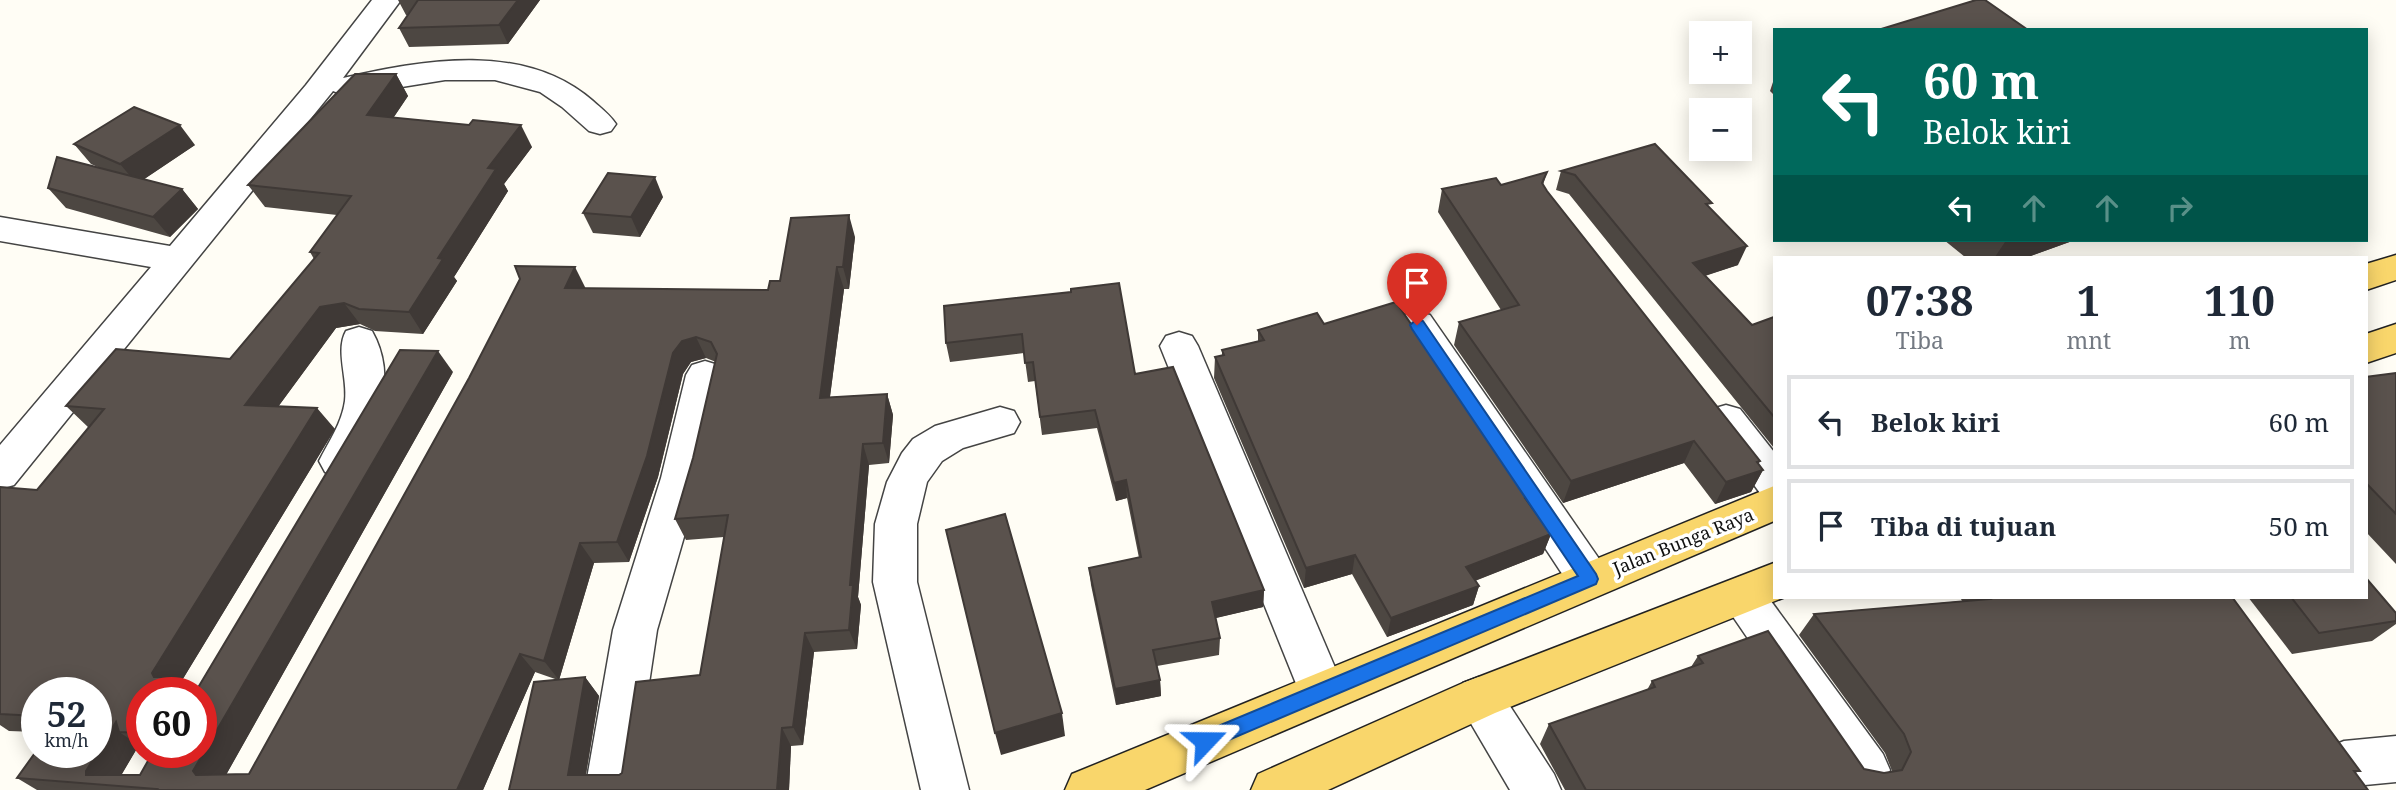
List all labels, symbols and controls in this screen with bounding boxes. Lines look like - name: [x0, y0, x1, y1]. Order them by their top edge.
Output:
- map controls: [1689, 21, 1752, 161]
- button: +: [1689, 21, 1752, 84]
- text: 60 m: [1923, 47, 2039, 113]
- icon: left: [1808, 56, 1899, 147]
- button: −: [1689, 98, 1752, 161]
- text: Belok kiri: [1923, 110, 2071, 153]
- icon: left: [1942, 189, 1980, 227]
- icon: ahead: [2015, 189, 2053, 227]
- icon: ahead: [2088, 189, 2126, 227]
- icon: right: [2161, 189, 2199, 227]
- pin: [1387, 253, 1447, 325]
- icon: arrive: [1398, 264, 1436, 302]
- text: 07:38: [1866, 271, 1974, 328]
- text: 1: [2077, 271, 2101, 328]
- text: 110: [2204, 271, 2275, 328]
- text: Tiba: [1895, 324, 1944, 356]
- text: mnt: [2066, 324, 2111, 356]
- text: m: [2229, 324, 2250, 356]
- icon: left: [1812, 403, 1850, 441]
- text: Belok kiri: [1871, 404, 2000, 440]
- text: 60 m: [2269, 404, 2329, 440]
- street label: Jalan Bunga Raya: [1608, 502, 1757, 581]
- icon: arrive: [1812, 507, 1850, 545]
- text: Tiba di tujuan: [1871, 508, 2056, 544]
- text: 50 m: [2269, 508, 2329, 544]
- speed limit sign: 60: [126, 677, 217, 768]
- text: 52: [47, 690, 86, 737]
- position arrow: [1168, 704, 1242, 778]
- text: km/h: [44, 728, 89, 752]

